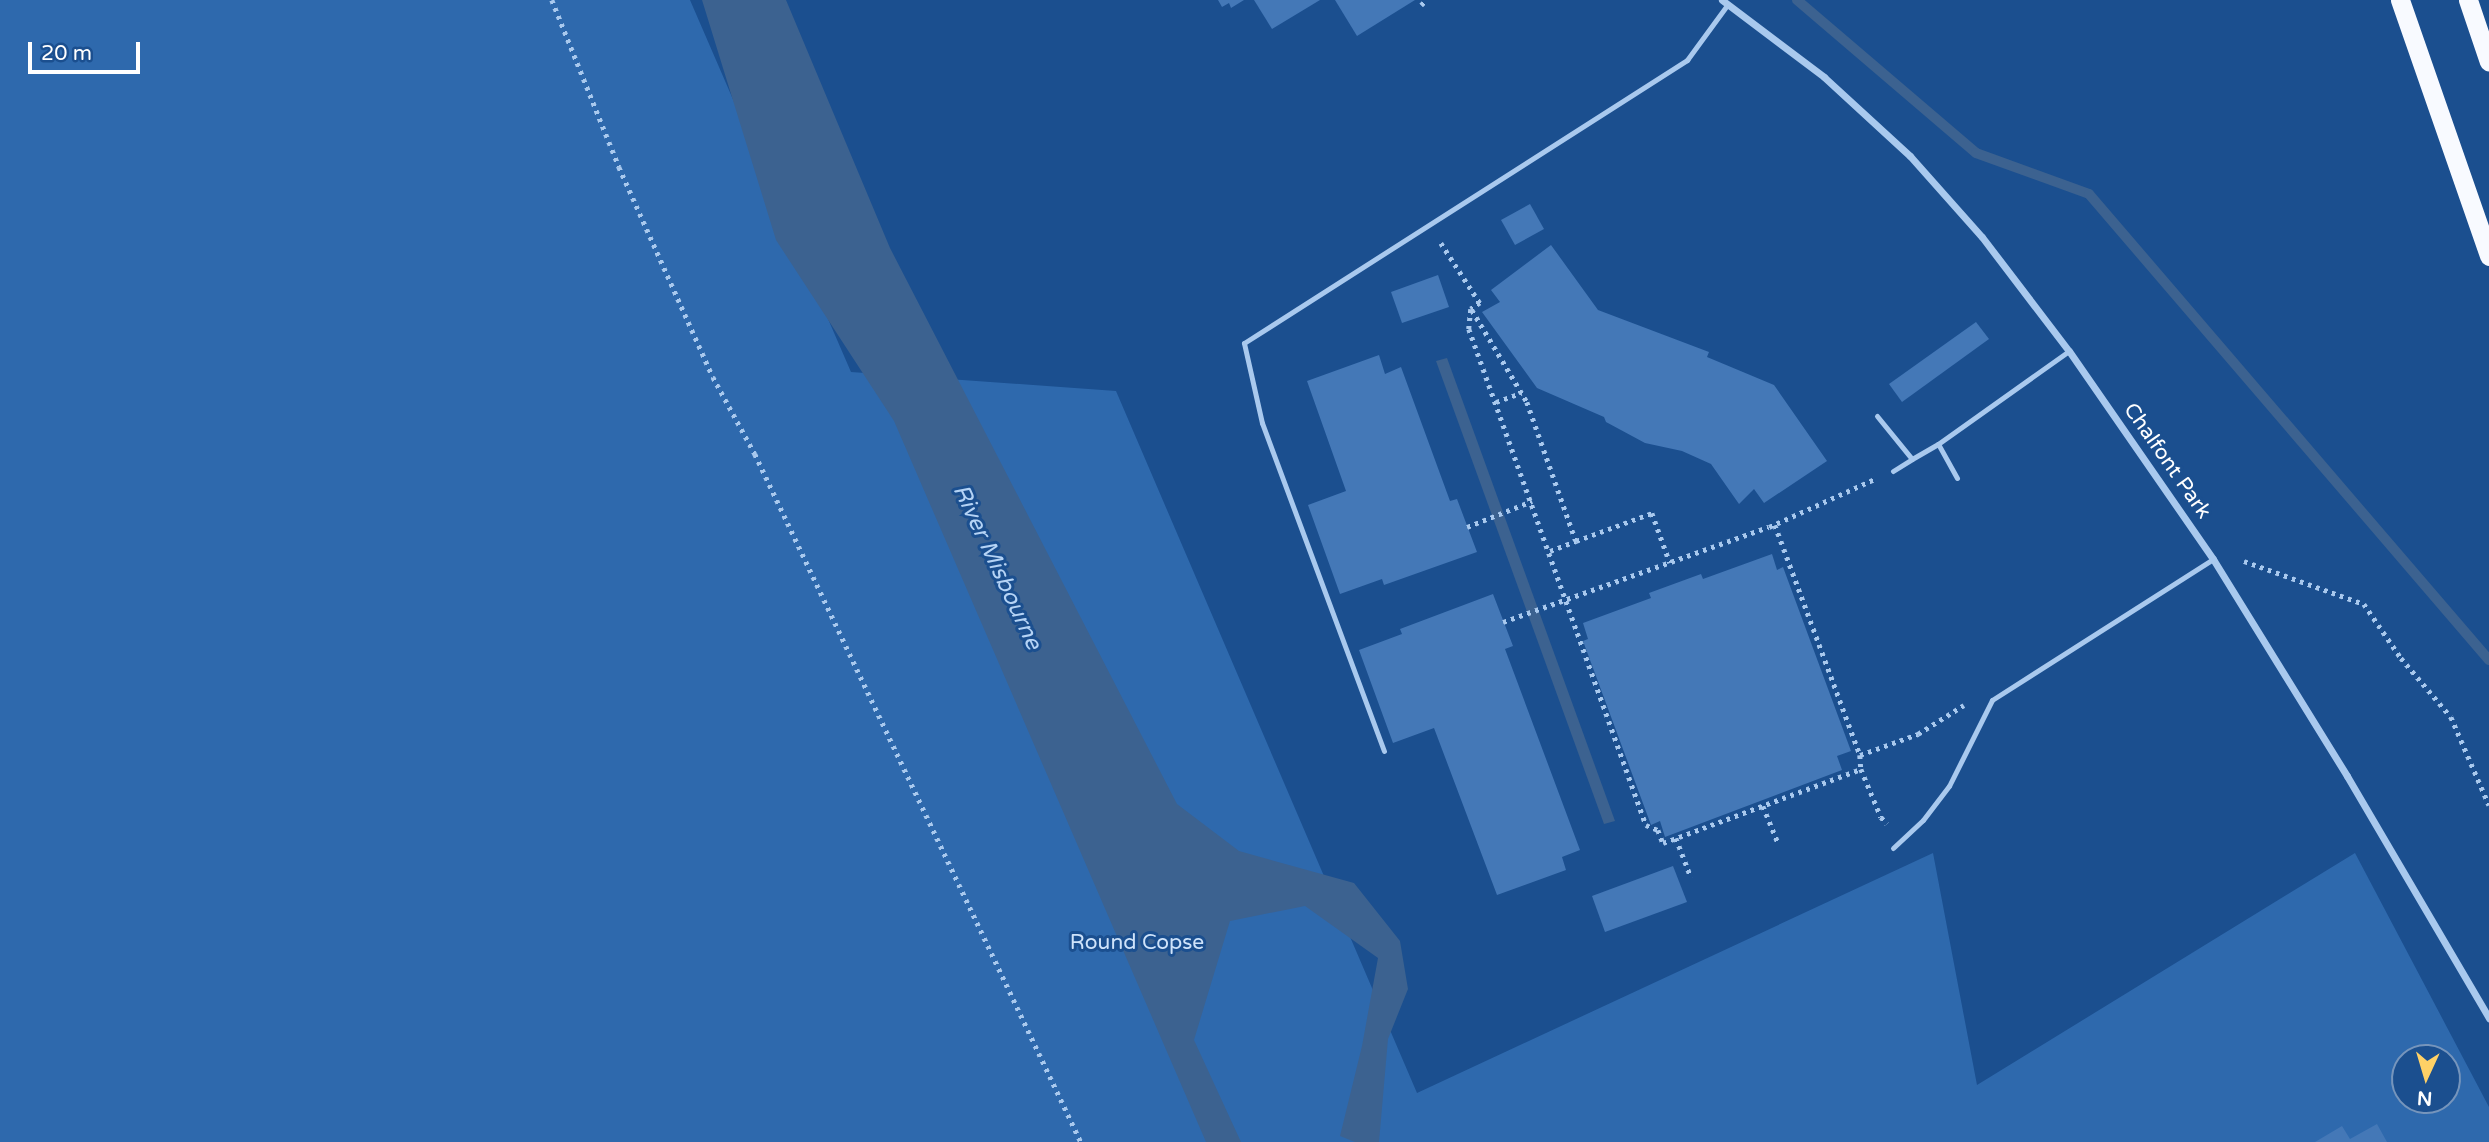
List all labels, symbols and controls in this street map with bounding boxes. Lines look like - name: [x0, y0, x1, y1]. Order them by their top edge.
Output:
- scale bar: [32, 28, 144, 72]
- text: 20 m: [41, 41, 92, 66]
- street label: Chalfont Park: [2118, 398, 2216, 524]
- water label: River Misbourne: [947, 480, 1047, 654]
- park label: Round Copse: [1070, 930, 1204, 956]
- north arrow: [2391, 1044, 2461, 1114]
- text: N: [2416, 1086, 2433, 1109]

